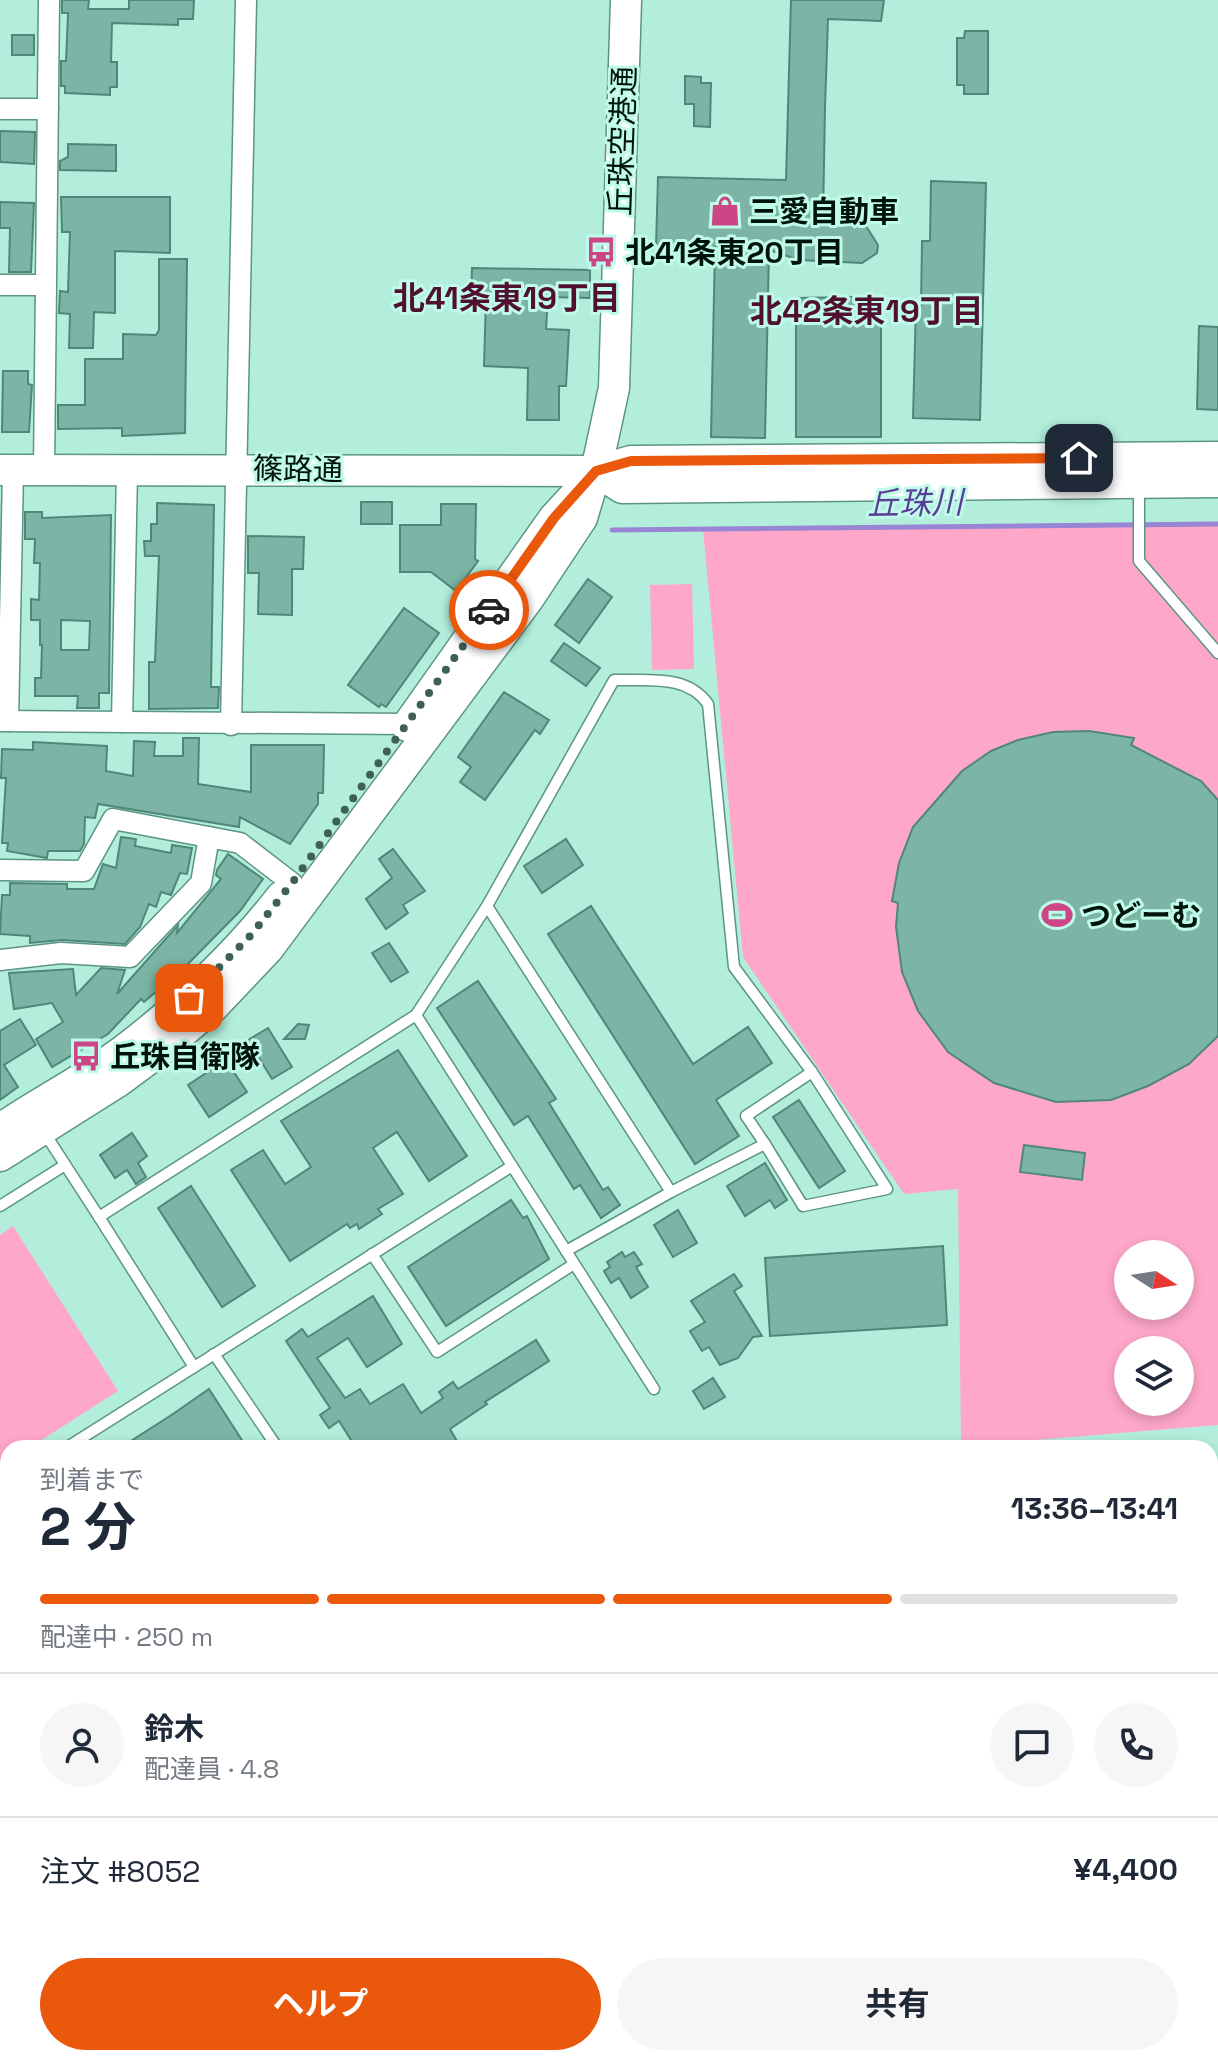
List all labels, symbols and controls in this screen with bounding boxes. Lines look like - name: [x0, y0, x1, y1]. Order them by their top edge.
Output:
- street label: 丘珠空港通: [600, 65, 644, 217]
- place label: 三愛自動車: [749, 192, 899, 231]
- shop icon: 三愛自動車: [708, 194, 742, 228]
- place label: 北41条東20丁目: [625, 233, 844, 272]
- bus stop icon: 北41条東20丁目: [584, 235, 618, 269]
- district label: 北41条東19丁目: [393, 278, 621, 318]
- district label: 北42条東19丁目: [750, 291, 984, 331]
- pin: [1045, 424, 1113, 492]
- icon: home: [1057, 436, 1101, 480]
- street label: 篠路通: [253, 449, 343, 489]
- water label: 丘珠川: [867, 482, 966, 524]
- courier: [449, 570, 529, 650]
- icon: car: [467, 588, 511, 632]
- place label: つどーむ: [1081, 896, 1201, 935]
- sports icon: つどーむ: [1040, 898, 1074, 932]
- pin: [155, 964, 223, 1032]
- icon: bag: [167, 976, 211, 1020]
- place label: 丘珠自衛隊: [110, 1037, 260, 1076]
- bus stop icon: 丘珠自衛隊: [69, 1039, 103, 1073]
- north arrow: [1114, 1240, 1194, 1320]
- map controls: [1114, 1240, 1194, 1416]
- button: layers: [1114, 1336, 1194, 1416]
- text: 到着まで: [40, 1463, 144, 1497]
- text: 13:36–13:41: [1011, 1489, 1178, 1528]
- text: 2 分: [40, 1494, 136, 1560]
- text: 配達中 · 250 m: [40, 1620, 213, 1654]
- button: person: [40, 1703, 124, 1787]
- button: chat: [990, 1703, 1074, 1787]
- button: phone: [1094, 1703, 1178, 1787]
- text: 鈴木: [144, 1709, 204, 1748]
- text: 配達員 · 4.8: [144, 1752, 279, 1786]
- text: ¥4,400: [1074, 1850, 1178, 1889]
- text: 注文 #8052: [40, 1852, 200, 1891]
- button: ヘルプ: [40, 1958, 601, 2050]
- button: 共有: [617, 1958, 1178, 2050]

